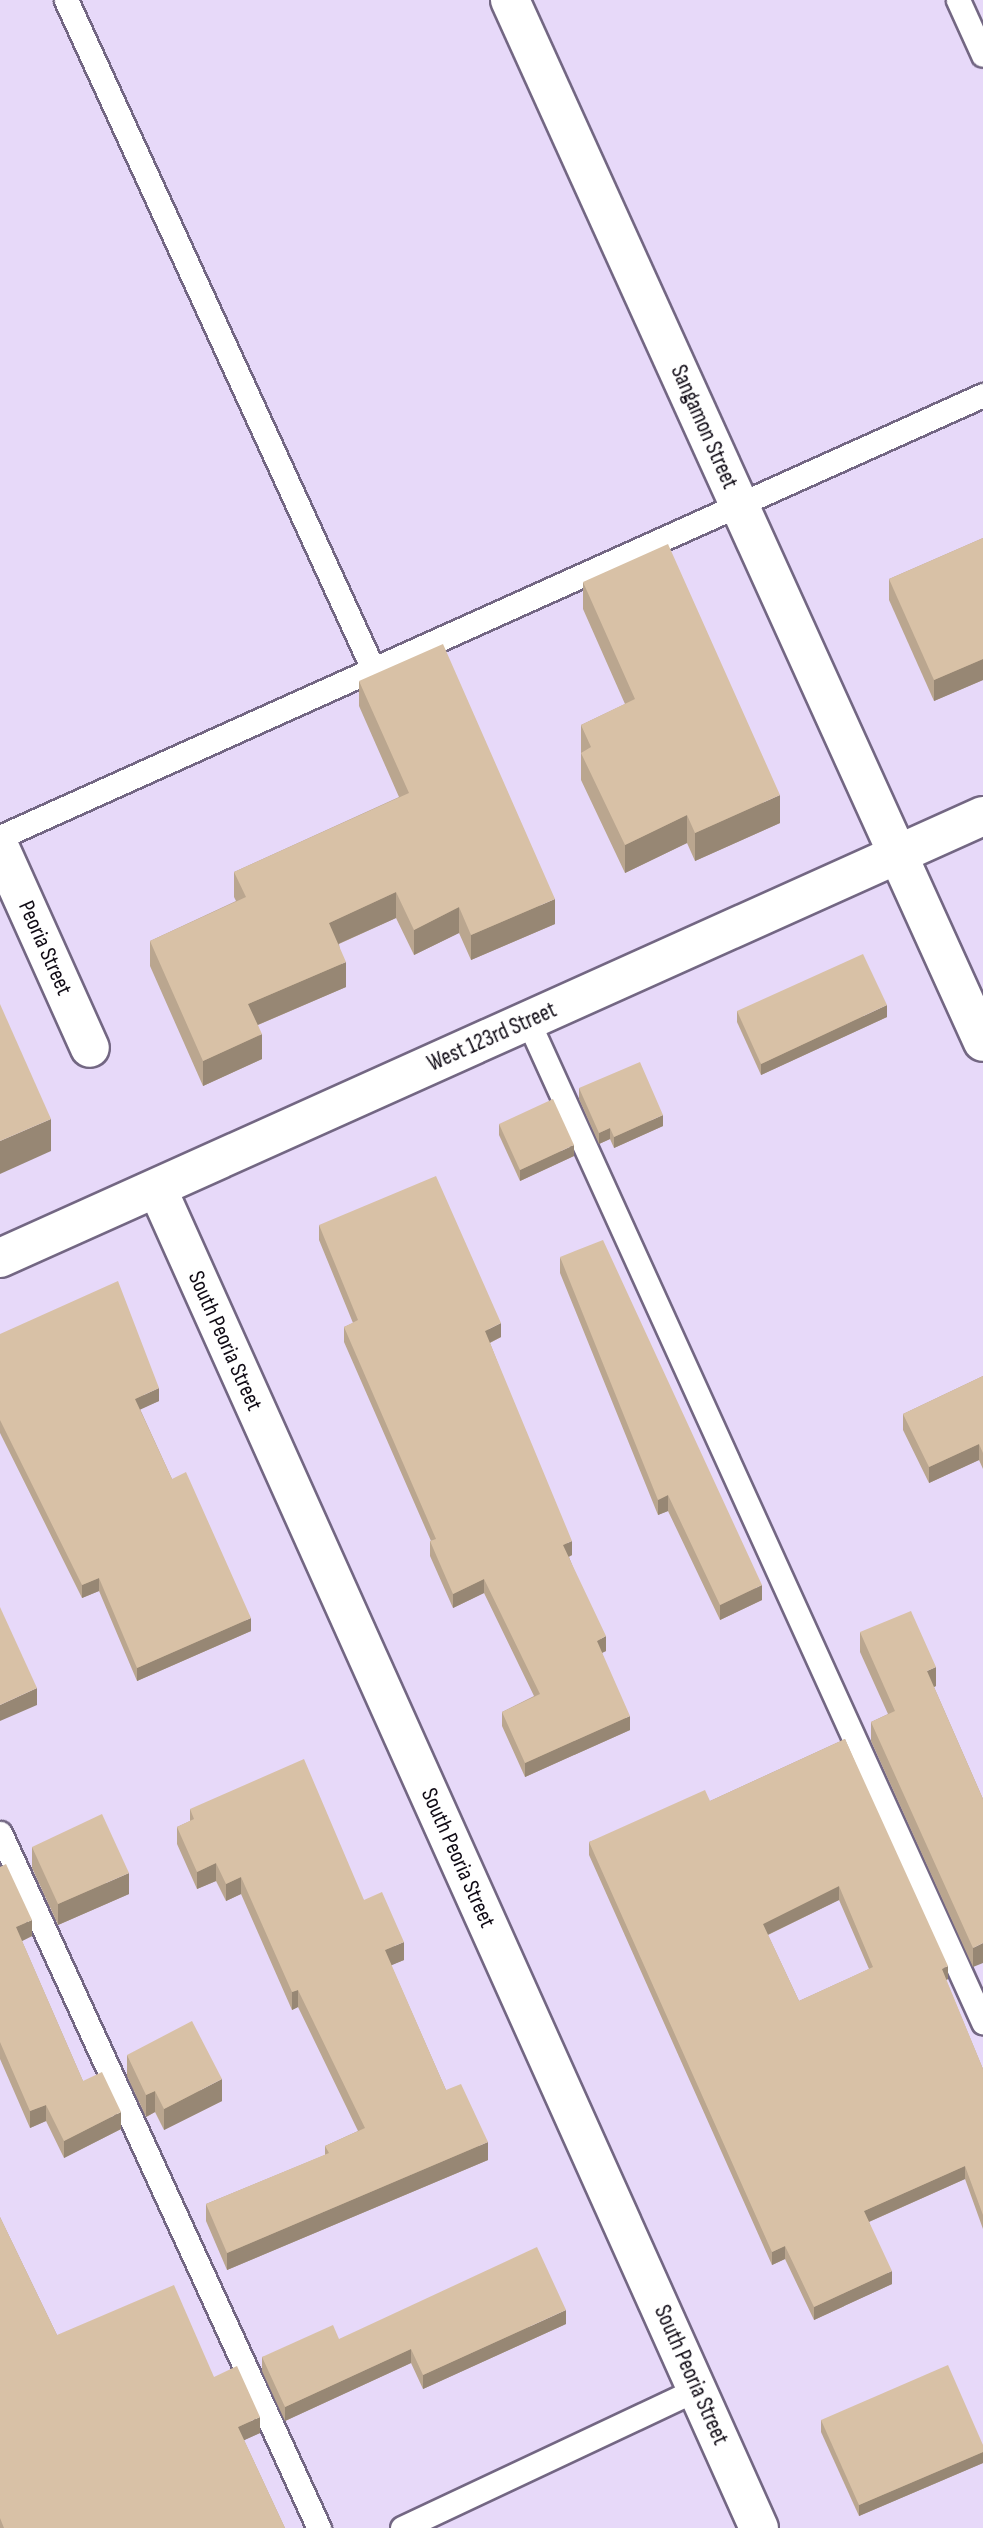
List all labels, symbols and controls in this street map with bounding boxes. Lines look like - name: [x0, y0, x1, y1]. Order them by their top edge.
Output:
- street label: Sangamon Street: [664, 361, 744, 493]
- street label: Peoria Street: [12, 897, 78, 999]
- street label: West 123rd Street: [423, 996, 561, 1078]
- street label: South Peoria Street: [182, 1267, 268, 1415]
- street label: South Peoria Street: [415, 1784, 501, 1932]
- street label: South Peoria Street: [648, 2301, 734, 2449]

